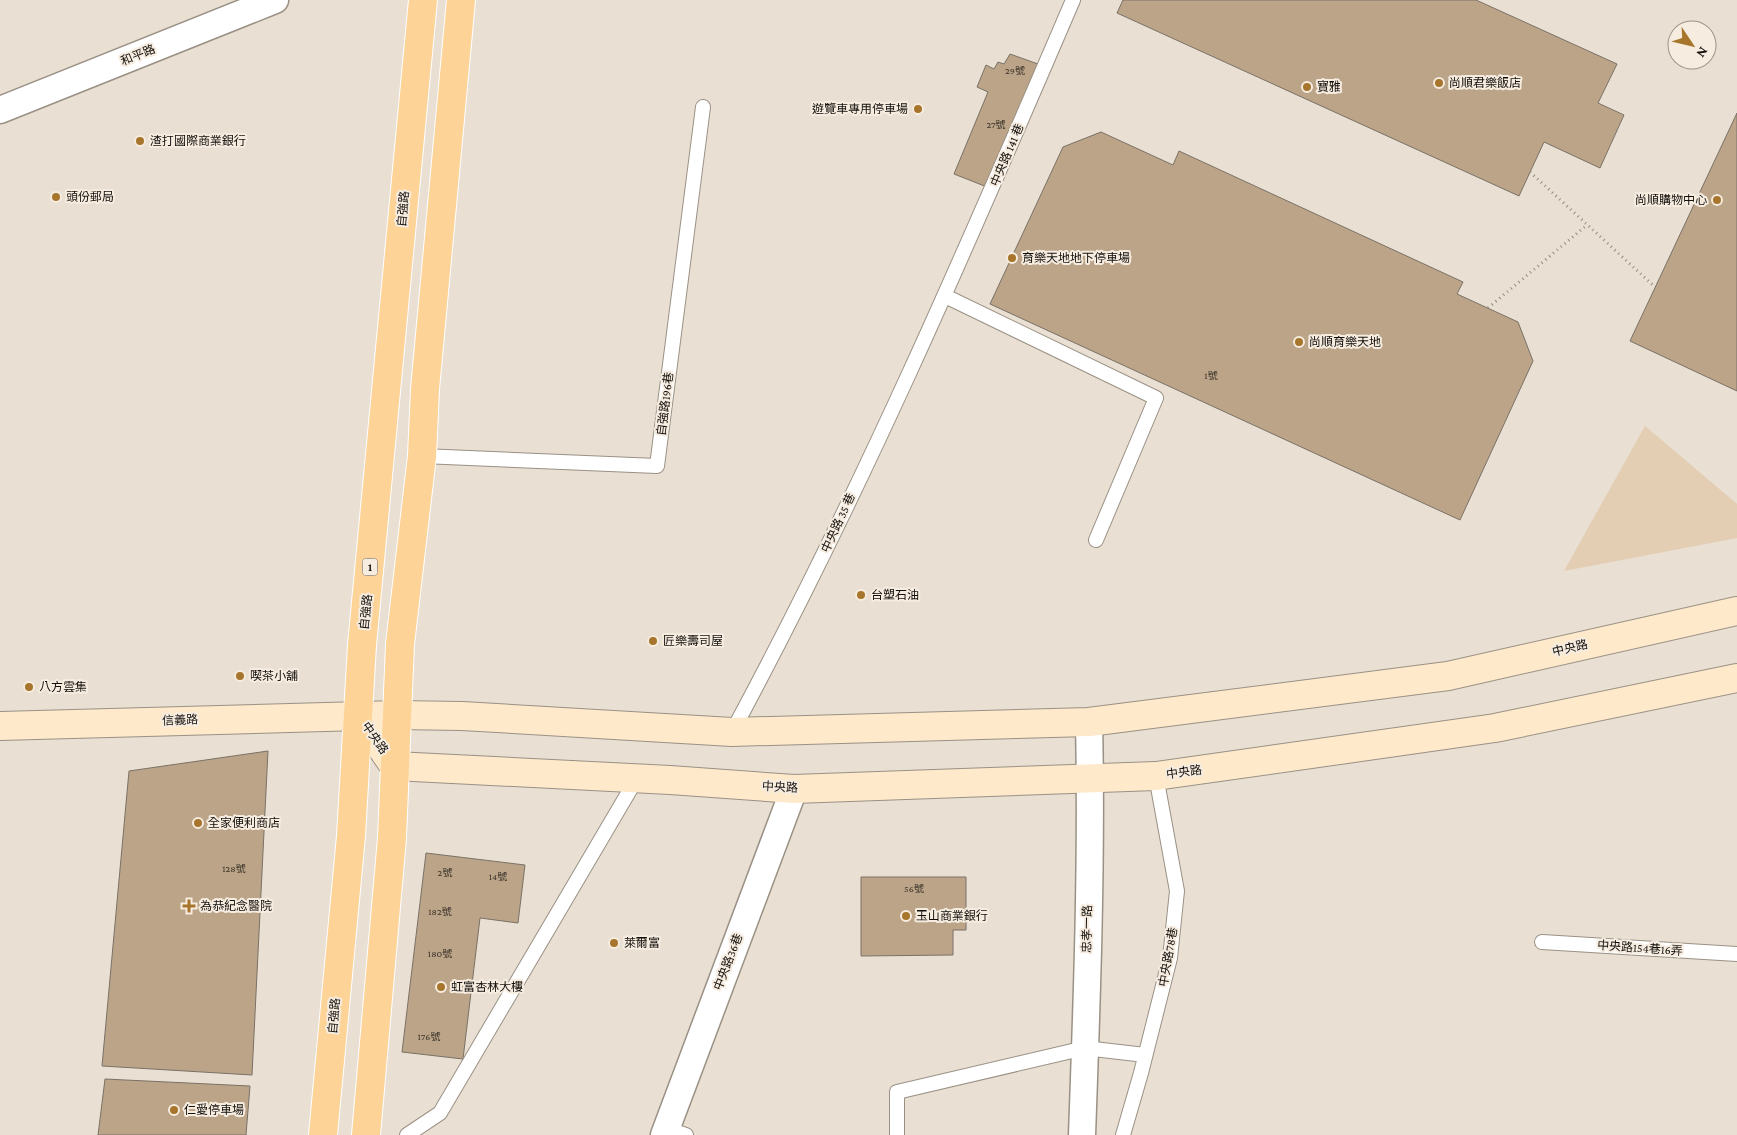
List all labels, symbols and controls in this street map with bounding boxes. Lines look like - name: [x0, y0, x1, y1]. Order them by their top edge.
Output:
- north arrow: [1667, 20, 1717, 70]
- street label: 和平路: [119, 42, 157, 68]
- text: N: [1693, 44, 1712, 61]
- house number: 29號: [1005, 65, 1025, 76]
- place label: 尚順君樂飯店: [1449, 76, 1521, 90]
- marker: 尚順君樂飯店: [1433, 77, 1445, 89]
- place label: 寶雅: [1317, 80, 1341, 94]
- marker: 寶雅: [1301, 81, 1313, 93]
- place label: 遊覽車專用停車場: [812, 102, 908, 116]
- marker: 遊覽車專用停車場: [912, 103, 924, 115]
- house number: 27號: [986, 119, 1006, 130]
- street label: 中央路 141 巷: [988, 122, 1026, 188]
- place label: 渣打國際商業銀行: [150, 134, 246, 148]
- marker: 渣打國際商業銀行: [134, 135, 146, 147]
- place label: 頭份郵局: [66, 190, 114, 204]
- street label: 自強路: [394, 190, 412, 228]
- marker: 頭份郵局: [50, 191, 62, 203]
- place label: 尚順購物中心: [1635, 193, 1707, 207]
- marker: 尚順購物中心: [1711, 194, 1723, 206]
- place label: 育樂天地地下停車場: [1022, 251, 1130, 265]
- marker: 育樂天地地下停車場: [1006, 252, 1018, 264]
- place label: 尚順育樂天地: [1309, 335, 1381, 349]
- marker: 尚順育樂天地: [1293, 336, 1305, 348]
- house number: 1號: [1204, 370, 1218, 381]
- street label: 自強路196巷: [654, 371, 676, 437]
- street label: 中央路 35 巷: [818, 491, 858, 555]
- road number: 1: [362, 558, 378, 576]
- place label: 台塑石油: [871, 588, 919, 602]
- marker: 台塑石油: [855, 589, 867, 601]
- street label: 自強路: [357, 593, 375, 631]
- place label: 匠樂壽司屋: [663, 634, 723, 648]
- marker: 匠樂壽司屋: [647, 635, 659, 647]
- street label: 中央路: [1551, 637, 1589, 659]
- place label: 喫茶小舖: [250, 669, 298, 683]
- marker: 喫茶小舖: [234, 670, 246, 682]
- place label: 八方雲集: [39, 680, 87, 694]
- marker: 八方雲集: [23, 681, 35, 693]
- street label: 信義路: [162, 712, 198, 728]
- street label: 中央路: [359, 719, 391, 757]
- street label: 中央路: [1165, 763, 1203, 781]
- street label: 中央路: [762, 779, 798, 795]
- place label: 全家便利商店: [208, 816, 280, 830]
- marker: 全家便利商店: [192, 817, 204, 829]
- house number: 128號: [222, 863, 246, 874]
- house number: 2號: [438, 867, 452, 878]
- house number: 14號: [489, 871, 507, 882]
- house number: 56號: [904, 883, 924, 894]
- marker: 為恭紀念醫院: [182, 899, 196, 913]
- place label: 為恭紀念醫院: [200, 899, 272, 913]
- street label: 忠孝一路: [1080, 905, 1094, 953]
- house number: 182號: [428, 906, 452, 917]
- place label: 玉山商業銀行: [916, 909, 988, 923]
- marker: 玉山商業銀行: [900, 910, 912, 922]
- street label: 中央路78巷: [1156, 926, 1180, 988]
- street label: 中央路36巷: [711, 932, 745, 992]
- place label: 萊爾富: [624, 936, 660, 950]
- marker: 萊爾富: [608, 937, 620, 949]
- street label: 中央路154巷16弄: [1597, 938, 1683, 958]
- house number: 180號: [428, 948, 452, 959]
- place label: 虹富杏林大樓: [451, 980, 523, 994]
- marker: 虹富杏林大樓: [435, 981, 447, 993]
- street label: 自強路: [325, 997, 343, 1035]
- house number: 176號: [418, 1031, 440, 1042]
- place label: 仁愛停車場: [184, 1103, 244, 1117]
- marker: 仁愛停車場: [168, 1104, 180, 1116]

